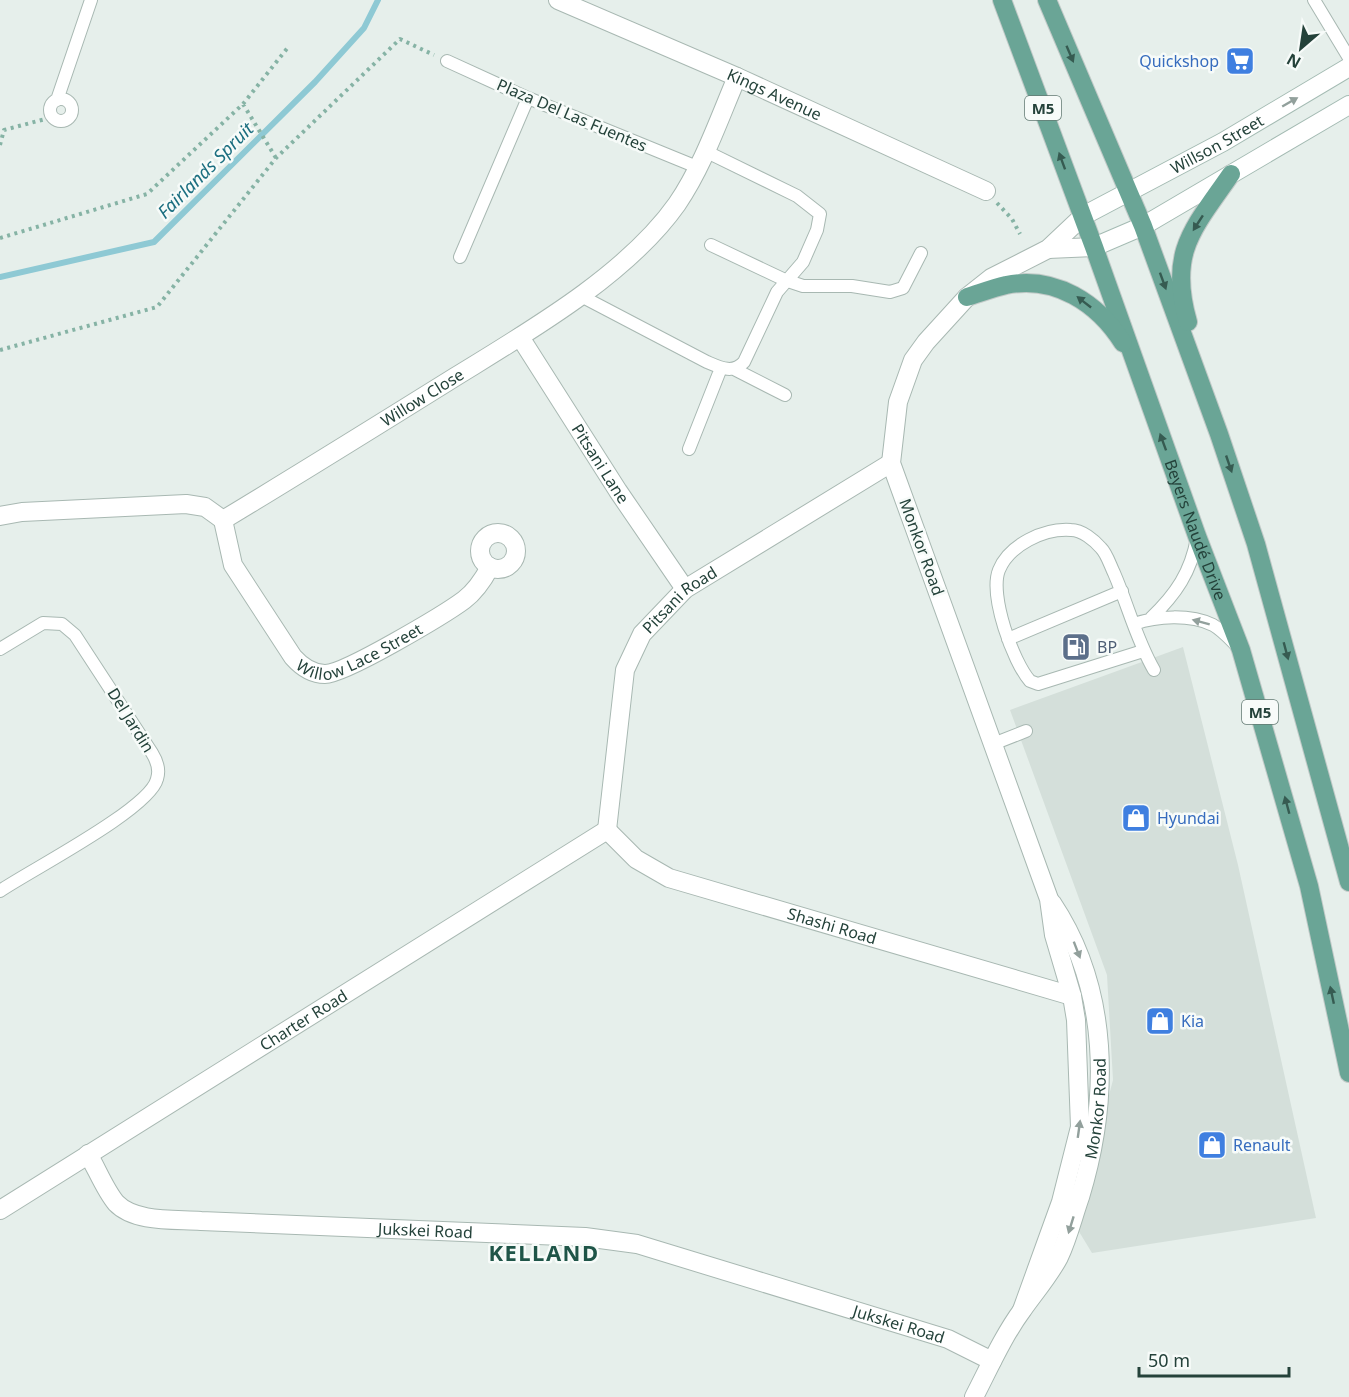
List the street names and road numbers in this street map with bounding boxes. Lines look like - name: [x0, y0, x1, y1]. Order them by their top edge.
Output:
- street label: Kings Avenue: [724, 63, 825, 125]
- street label: Plaza Del Las Fuentes: [494, 73, 650, 157]
- road number: M5: [1025, 96, 1061, 120]
- street label: Willson Street: [1167, 109, 1268, 179]
- street label: Willow Close: [377, 363, 468, 432]
- street label: Pitsani Lane: [567, 419, 634, 508]
- street label: Beyers Naudé Drive: [1160, 456, 1232, 603]
- street label: Monkor Road: [894, 496, 950, 598]
- street label: Pitsani Road: [637, 561, 721, 638]
- street label: Willow Lace Street: [292, 618, 427, 685]
- street label: Del Jardin: [102, 683, 160, 757]
- road number: M5: [1242, 700, 1278, 724]
- street label: Shashi Road: [785, 902, 879, 949]
- street label: Charter Road: [255, 984, 352, 1056]
- street label: Monkor Road: [1079, 1058, 1111, 1161]
- street label: Jukskei Road: [376, 1217, 473, 1243]
- street label: Jukskei Road: [848, 1299, 947, 1348]

